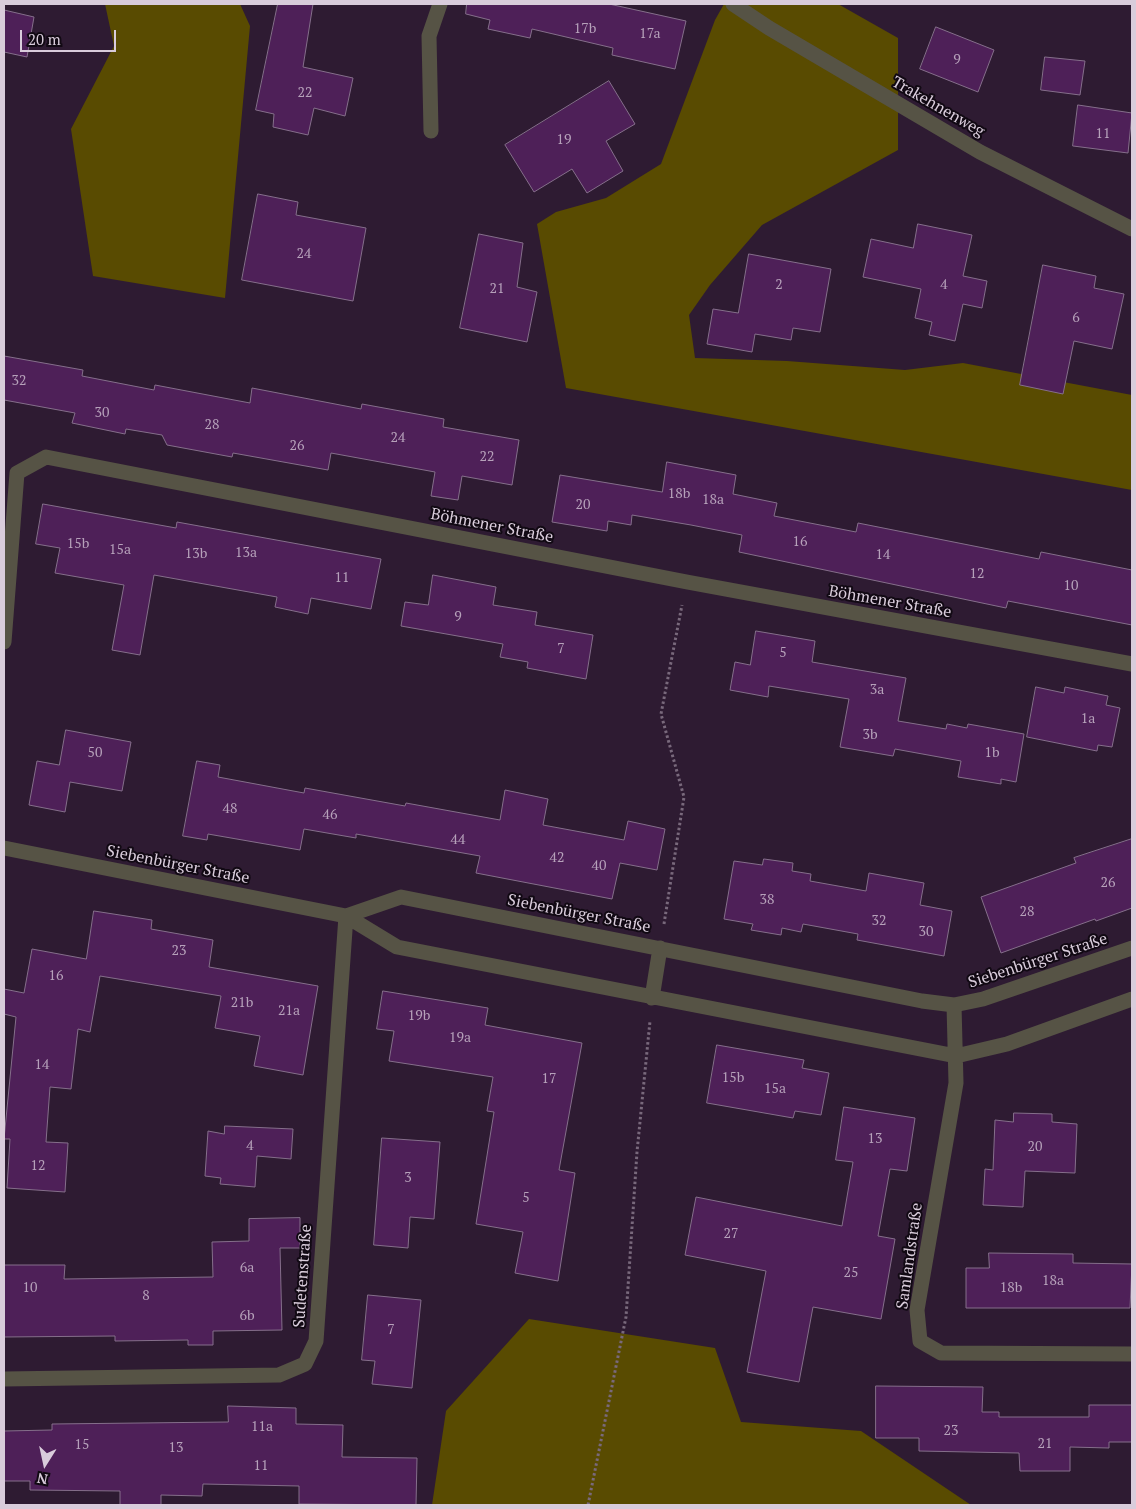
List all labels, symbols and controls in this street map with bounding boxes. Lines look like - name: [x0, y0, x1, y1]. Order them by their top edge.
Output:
- scale bar: [22, 20, 119, 52]
- house number: 17b: [574, 21, 596, 37]
- house number: 17a: [639, 26, 661, 42]
- text: 20 m: [28, 29, 61, 49]
- house number: 9: [953, 52, 961, 68]
- street label: Trakehnenweg: [888, 73, 988, 141]
- house number: 22: [298, 85, 312, 101]
- house number: 11: [1096, 126, 1110, 142]
- house number: 19: [557, 132, 571, 148]
- house number: 24: [297, 246, 311, 262]
- house number: 2: [775, 277, 783, 293]
- house number: 4: [940, 277, 948, 293]
- house number: 21: [490, 281, 504, 297]
- house number: 6: [1072, 310, 1080, 326]
- house number: 32: [12, 373, 26, 389]
- house number: 30: [95, 405, 109, 421]
- house number: 28: [205, 417, 219, 433]
- house number: 24: [391, 430, 405, 446]
- house number: 26: [290, 438, 304, 454]
- house number: 22: [480, 449, 494, 465]
- house number: 18b: [668, 486, 690, 502]
- house number: 18a: [702, 492, 724, 508]
- house number: 20: [576, 497, 590, 513]
- street label: Böhmener Straße: [429, 505, 555, 547]
- house number: 16: [793, 534, 807, 550]
- house number: 15b: [67, 536, 89, 552]
- house number: 15a: [109, 542, 131, 558]
- house number: 13a: [235, 545, 257, 561]
- house number: 13b: [185, 546, 207, 562]
- house number: 14: [876, 547, 890, 563]
- house number: 12: [970, 566, 984, 582]
- house number: 11: [335, 570, 349, 586]
- house number: 10: [1064, 578, 1078, 594]
- street label: Böhmener Straße: [827, 582, 953, 622]
- house number: 9: [454, 609, 462, 625]
- house number: 7: [557, 641, 565, 657]
- house number: 5: [779, 645, 787, 661]
- house number: 3a: [870, 682, 884, 698]
- house number: 1a: [1081, 711, 1095, 727]
- house number: 3b: [862, 727, 878, 743]
- house number: 50: [88, 745, 102, 761]
- house number: 1b: [984, 745, 1000, 761]
- house number: 48: [223, 801, 237, 817]
- house number: 46: [323, 807, 337, 823]
- house number: 44: [451, 832, 465, 848]
- street label: Siebenbürger Straße: [105, 842, 251, 888]
- house number: 42: [550, 850, 564, 866]
- house number: 40: [592, 858, 606, 874]
- house number: 26: [1101, 875, 1115, 891]
- street label: Siebenbürger Straße: [506, 891, 652, 937]
- house number: 38: [760, 892, 774, 908]
- house number: 28: [1020, 904, 1034, 920]
- house number: 32: [872, 913, 886, 929]
- house number: 30: [919, 924, 933, 940]
- street label: Siebenbürger Straße: [966, 929, 1110, 993]
- house number: 23: [172, 943, 186, 959]
- house number: 16: [49, 968, 63, 984]
- house number: 21b: [231, 995, 253, 1011]
- house number: 21a: [278, 1003, 300, 1019]
- house number: 19b: [408, 1008, 430, 1024]
- house number: 19a: [449, 1030, 471, 1046]
- house number: 14: [35, 1057, 49, 1073]
- house number: 15b: [722, 1070, 744, 1086]
- house number: 17: [542, 1071, 556, 1087]
- house number: 15a: [764, 1081, 786, 1097]
- house number: 13: [868, 1131, 882, 1147]
- house number: 4: [246, 1138, 254, 1154]
- house number: 20: [1028, 1139, 1042, 1155]
- house number: 12: [31, 1158, 45, 1174]
- house number: 3: [404, 1170, 412, 1186]
- house number: 5: [522, 1190, 530, 1206]
- street label: Samlandstraße: [893, 1202, 927, 1310]
- street label: Sudetenstraße: [290, 1224, 316, 1328]
- house number: 27: [724, 1226, 738, 1242]
- house number: 6a: [240, 1260, 254, 1276]
- house number: 25: [844, 1265, 858, 1281]
- house number: 18a: [1042, 1273, 1064, 1289]
- house number: 10: [23, 1280, 37, 1296]
- house number: 18b: [1000, 1280, 1022, 1296]
- house number: 8: [142, 1288, 150, 1304]
- house number: 6b: [239, 1308, 255, 1324]
- house number: 7: [387, 1322, 395, 1338]
- house number: 11a: [251, 1419, 273, 1435]
- house number: 23: [944, 1423, 958, 1439]
- house number: 21: [1038, 1436, 1052, 1452]
- house number: 15: [75, 1437, 89, 1453]
- north arrow: [20, 1439, 70, 1489]
- house number: 13: [169, 1440, 183, 1456]
- house number: 11: [254, 1458, 268, 1474]
- text: N: [35, 1469, 49, 1490]

